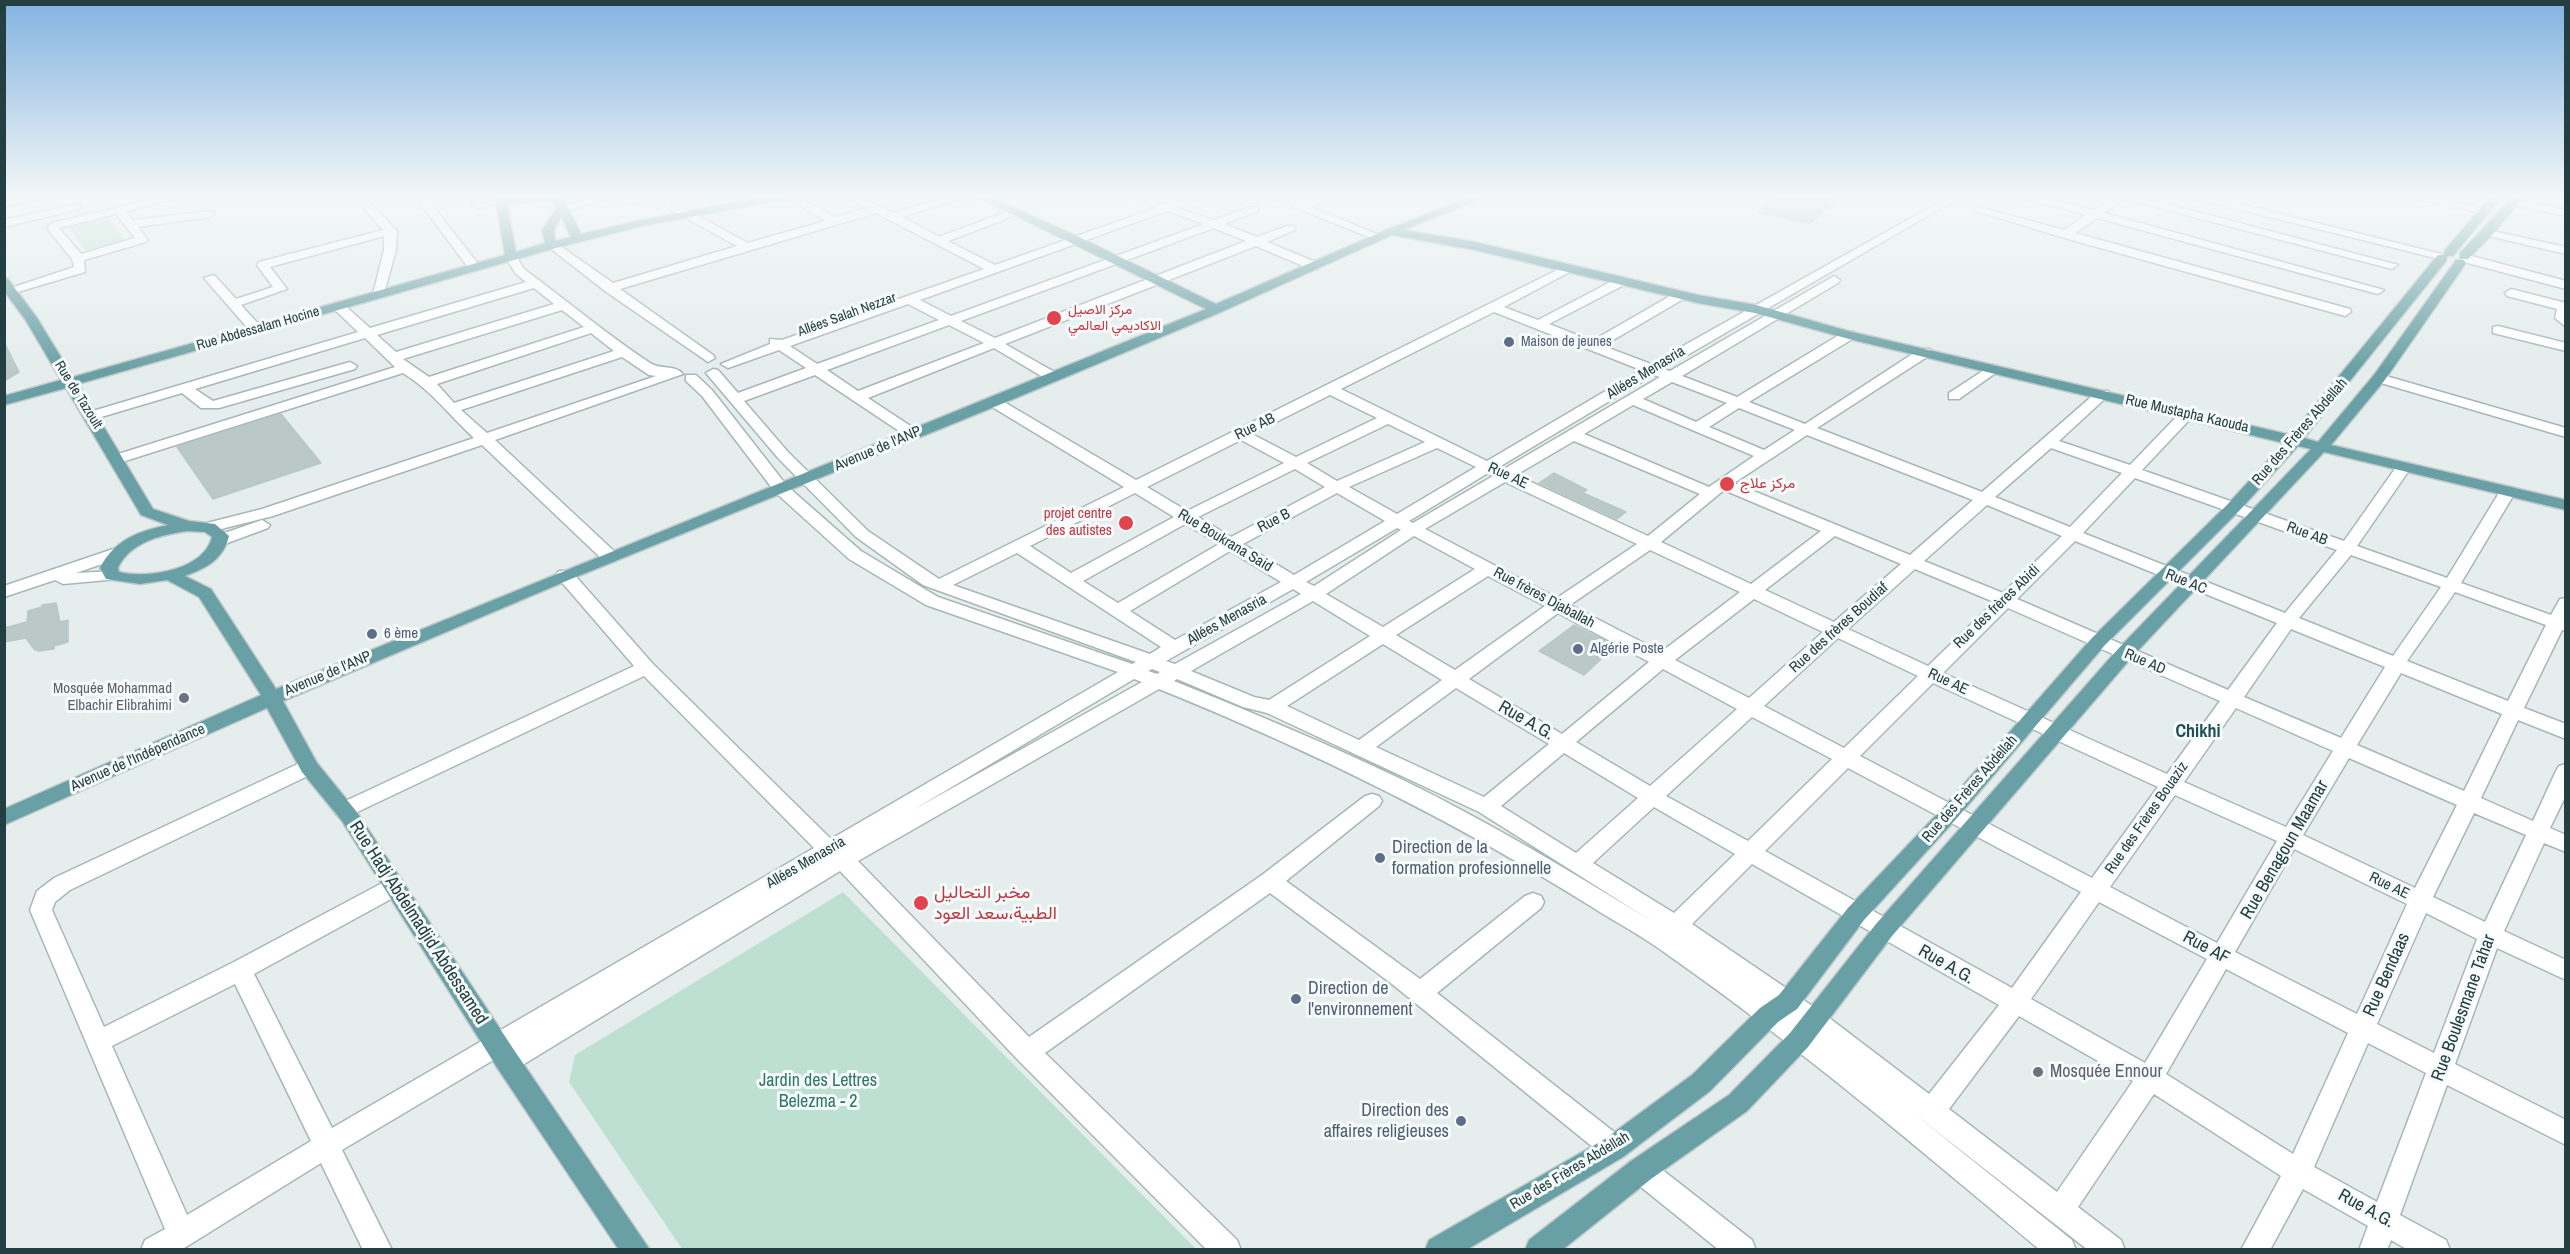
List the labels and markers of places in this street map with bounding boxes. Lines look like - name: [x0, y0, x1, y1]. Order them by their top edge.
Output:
- place label: مركز الاصيل الاكاديمي العالمي: [1068, 302, 1161, 334]
- marker: مركز الاصيل الاكاديمي العالمي: [1045, 309, 1063, 327]
- place label: Maison de jeunes: [1521, 334, 1612, 350]
- marker: Maison de jeunes: [1502, 335, 1516, 349]
- marker: مركز علاج: [1718, 475, 1736, 493]
- place label: مركز علاج: [1740, 475, 1795, 493]
- place label: projet centre des autistes: [1044, 505, 1112, 540]
- marker: projet centre des autistes: [1117, 514, 1135, 532]
- place label: 6 ème: [384, 625, 418, 643]
- marker: 6 ème: [365, 627, 379, 641]
- place label: Algérie Poste: [1590, 640, 1664, 658]
- marker: Algérie Poste: [1571, 642, 1585, 656]
- place label: Mosquée Mohammad Elbachir Elibrahimi: [53, 680, 172, 715]
- marker: Mosquée Mohammad Elbachir Elibrahimi: [177, 691, 191, 705]
- place label: Direction de la formation profesionnelle: [1392, 837, 1551, 880]
- marker: Direction de la formation profesionnelle: [1373, 851, 1387, 865]
- place label: مخبر التحاليل الطبية،سعد العود: [934, 882, 1057, 924]
- marker: مخبر التحاليل الطبية،سعد العود: [912, 894, 930, 912]
- place label: Direction de l'environnement: [1308, 978, 1413, 1020]
- marker: Direction de l'environnement: [1289, 992, 1303, 1006]
- place label: Mosquée Ennour: [2050, 1061, 2162, 1083]
- marker: Mosquée Ennour: [2031, 1065, 2045, 1079]
- place label: Direction des affaires religieuses: [1324, 1100, 1449, 1142]
- marker: Direction des affaires religieuses: [1454, 1114, 1468, 1128]

